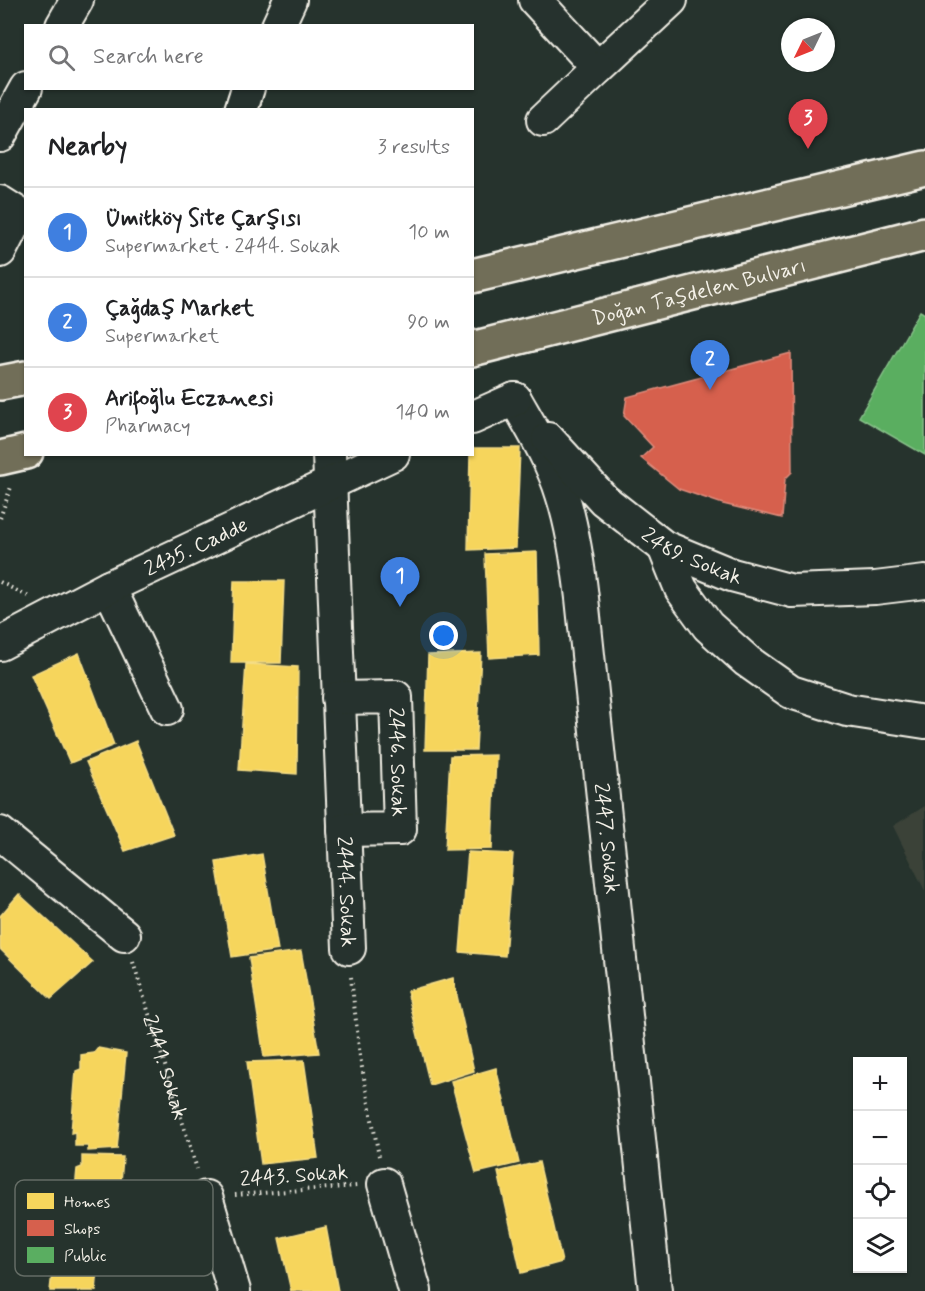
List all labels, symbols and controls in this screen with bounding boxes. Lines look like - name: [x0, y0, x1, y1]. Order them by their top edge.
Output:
- north arrow: [781, 18, 835, 72]
- search box: [24, 24, 474, 90]
- icon: search: [45, 41, 78, 74]
- text: Search here: [93, 43, 204, 71]
- pin: 3: [788, 100, 828, 149]
- text: Nearby: [48, 130, 127, 164]
- text: 3 results: [378, 134, 450, 161]
- text: Ümitköy Site Çarşısı: [105, 205, 302, 233]
- text: 1: [63, 219, 72, 246]
- text: 10 m: [408, 219, 450, 246]
- text: Supermarket · 2444. Sokak: [105, 233, 340, 260]
- street label: Doğan Taşdelen Bulvarı: [589, 252, 809, 333]
- text: Çağdaş Market: [105, 295, 254, 323]
- text: 2: [63, 309, 72, 336]
- text: 90 m: [407, 309, 450, 336]
- text: Supermarket: [105, 323, 219, 350]
- pin: 2: [690, 340, 730, 390]
- text: Arifoğlu Eczanesi: [105, 385, 274, 413]
- text: 3: [63, 399, 72, 426]
- text: 140 m: [396, 399, 450, 426]
- text: Pharmacy: [105, 413, 191, 440]
- street label: 2435. Cadde: [140, 511, 253, 583]
- street label: 2489. Sokak: [635, 521, 744, 592]
- pin: 1: [380, 558, 420, 607]
- your location: [429, 621, 458, 650]
- street label: 2446. Sokak: [381, 707, 413, 817]
- street label: 2447. Sokak: [587, 782, 626, 895]
- street label: 2444. Sokak: [329, 836, 362, 948]
- street label: 2441. Sokak: [135, 1012, 194, 1123]
- map controls: [853, 1057, 907, 1273]
- button: +: [853, 1057, 907, 1111]
- button: −: [853, 1111, 907, 1165]
- street label: 2443. Sokak: [239, 1158, 349, 1194]
- button: locate: [853, 1165, 907, 1219]
- legend: [15, 1180, 213, 1276]
- text: Homes: [64, 1192, 110, 1213]
- text: Shops: [64, 1219, 101, 1240]
- button: layers: [853, 1219, 907, 1273]
- text: Public: [64, 1246, 107, 1267]

